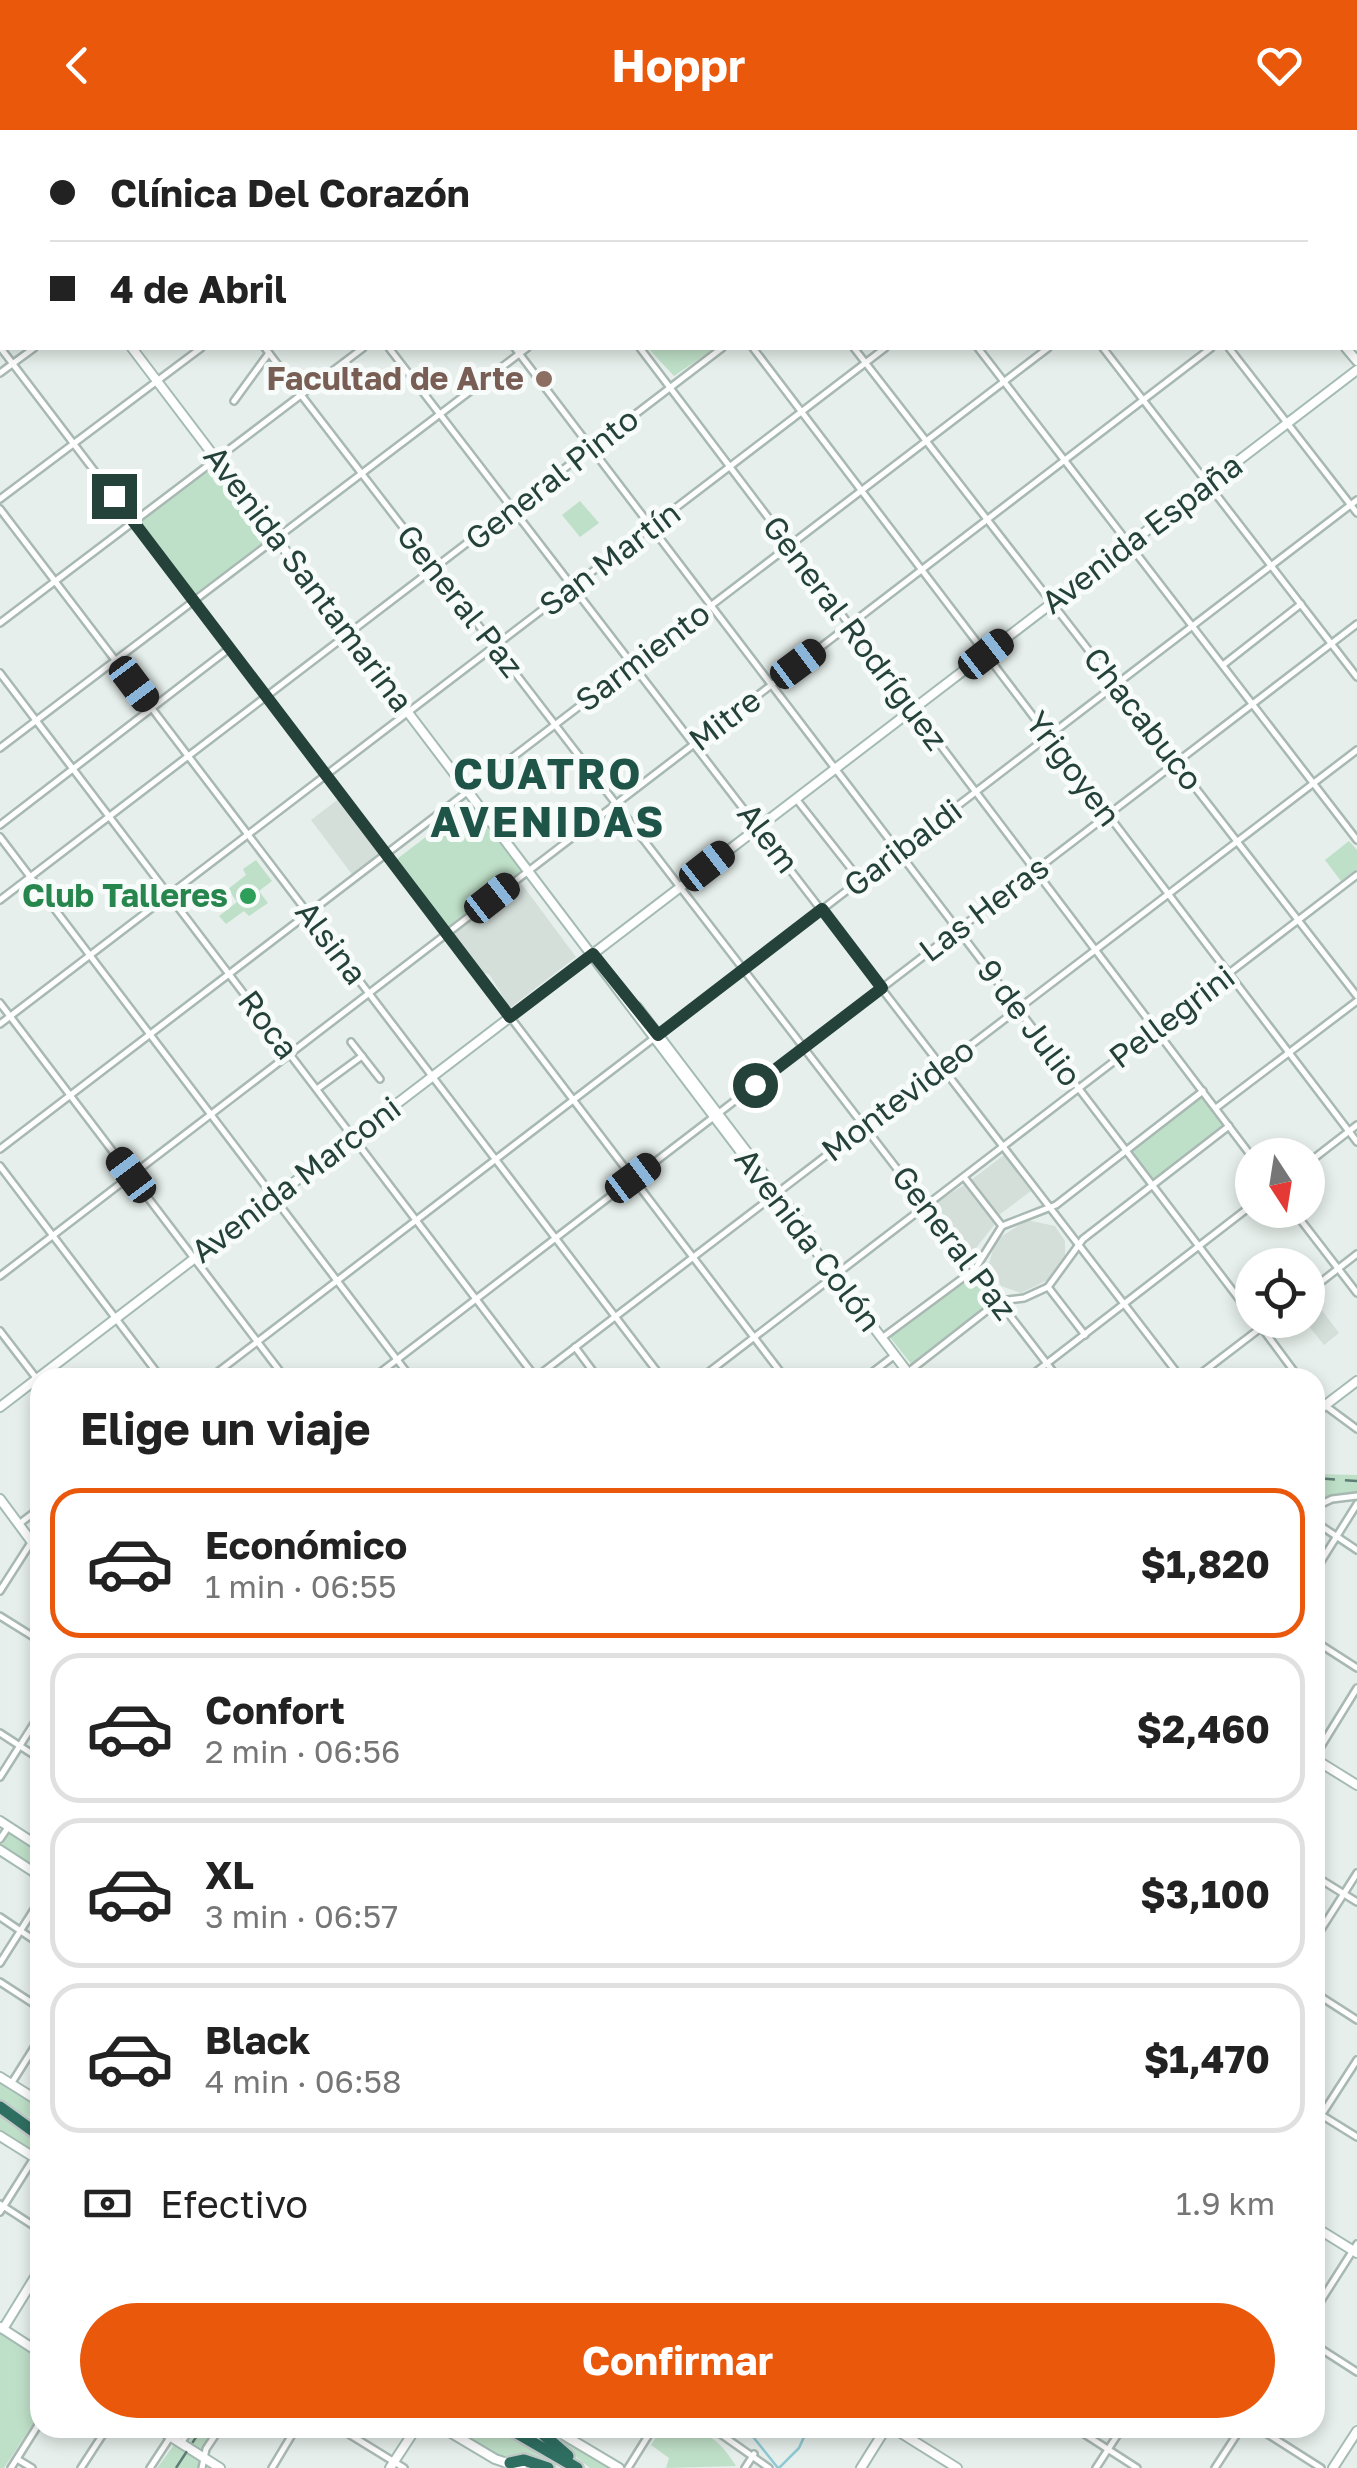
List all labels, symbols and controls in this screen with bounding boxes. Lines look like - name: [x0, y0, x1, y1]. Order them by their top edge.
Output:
- icon: back: [50, 38, 105, 93]
- text: Hoppr: [611, 38, 746, 92]
- icon: heart: [1252, 38, 1307, 93]
- text: Clínica Del Corazón: [110, 170, 470, 215]
- text: 4 de Abril: [110, 266, 287, 311]
- place label: Facultad de Arte: [266, 359, 524, 397]
- marker: Facultad de Arte: [533, 368, 555, 390]
- street label: General Pinto: [457, 399, 645, 557]
- street label: Avenida Santamarina: [196, 438, 421, 719]
- street label: Avenida España: [1034, 445, 1249, 621]
- route end: [92, 474, 137, 519]
- street label: San Martín: [532, 493, 687, 623]
- street label: General Rodríguez: [755, 508, 956, 757]
- street label: General Paz: [390, 517, 532, 684]
- street label: Sarmiento: [568, 594, 717, 719]
- car: [953, 624, 1019, 684]
- car: [765, 634, 831, 694]
- street label: Chacabuco: [1076, 639, 1211, 797]
- car: [104, 651, 164, 717]
- street label: Mitre: [681, 680, 768, 758]
- street label: Yrigoyen: [1018, 704, 1129, 833]
- district label: CUATRO AVENIDAS: [430, 748, 666, 846]
- street label: Garibaldi: [836, 791, 969, 904]
- street label: Alem: [730, 795, 807, 880]
- car: [674, 836, 740, 896]
- street label: Las Heras: [911, 847, 1055, 969]
- car: [459, 868, 525, 928]
- place label: Club Talleres: [22, 876, 228, 914]
- marker: Club Talleres: [237, 885, 259, 907]
- street label: Alsina: [288, 893, 375, 992]
- street label: 9 de Julio: [970, 952, 1090, 1093]
- street label: Pellegrini: [1101, 957, 1242, 1076]
- street label: Roca: [231, 983, 307, 1066]
- street label: Montevideo: [814, 1030, 981, 1169]
- route start: [733, 1063, 778, 1108]
- street label: Avenida Marconi: [183, 1088, 407, 1270]
- north arrow: [1235, 1138, 1325, 1228]
- map controls: [1235, 1138, 1325, 1338]
- street label: Avenida Colón: [728, 1140, 890, 1338]
- car: [101, 1142, 161, 1208]
- car: [600, 1148, 666, 1208]
- street label: General Paz: [885, 1158, 1025, 1327]
- button: locate: [1235, 1248, 1325, 1338]
- text: Elige un viaje: [80, 1401, 371, 1455]
- icon: car: [85, 1518, 175, 1608]
- text: Económico: [205, 1522, 407, 1567]
- text: $1,820: [1141, 1541, 1270, 1586]
- text: 1 min · 06:55: [205, 1567, 397, 1605]
- icon: car: [85, 1683, 175, 1773]
- text: Confort: [205, 1687, 345, 1732]
- text: $2,460: [1137, 1706, 1270, 1751]
- text: 2 min · 06:56: [205, 1732, 400, 1770]
- icon: car: [85, 1848, 175, 1938]
- text: XL: [205, 1852, 254, 1897]
- text: $3,100: [1140, 1871, 1270, 1916]
- text: 3 min · 06:57: [205, 1897, 398, 1935]
- icon: car: [85, 2013, 175, 2103]
- text: Black: [205, 2017, 310, 2062]
- text: $1,470: [1144, 2036, 1270, 2081]
- text: 4 min · 06:58: [205, 2062, 402, 2100]
- icon: cash: [80, 2176, 135, 2231]
- text: Efectivo: [160, 2181, 308, 2226]
- text: 1.9 km: [1176, 2184, 1275, 2222]
- button: Confirmar: [80, 2303, 1275, 2418]

